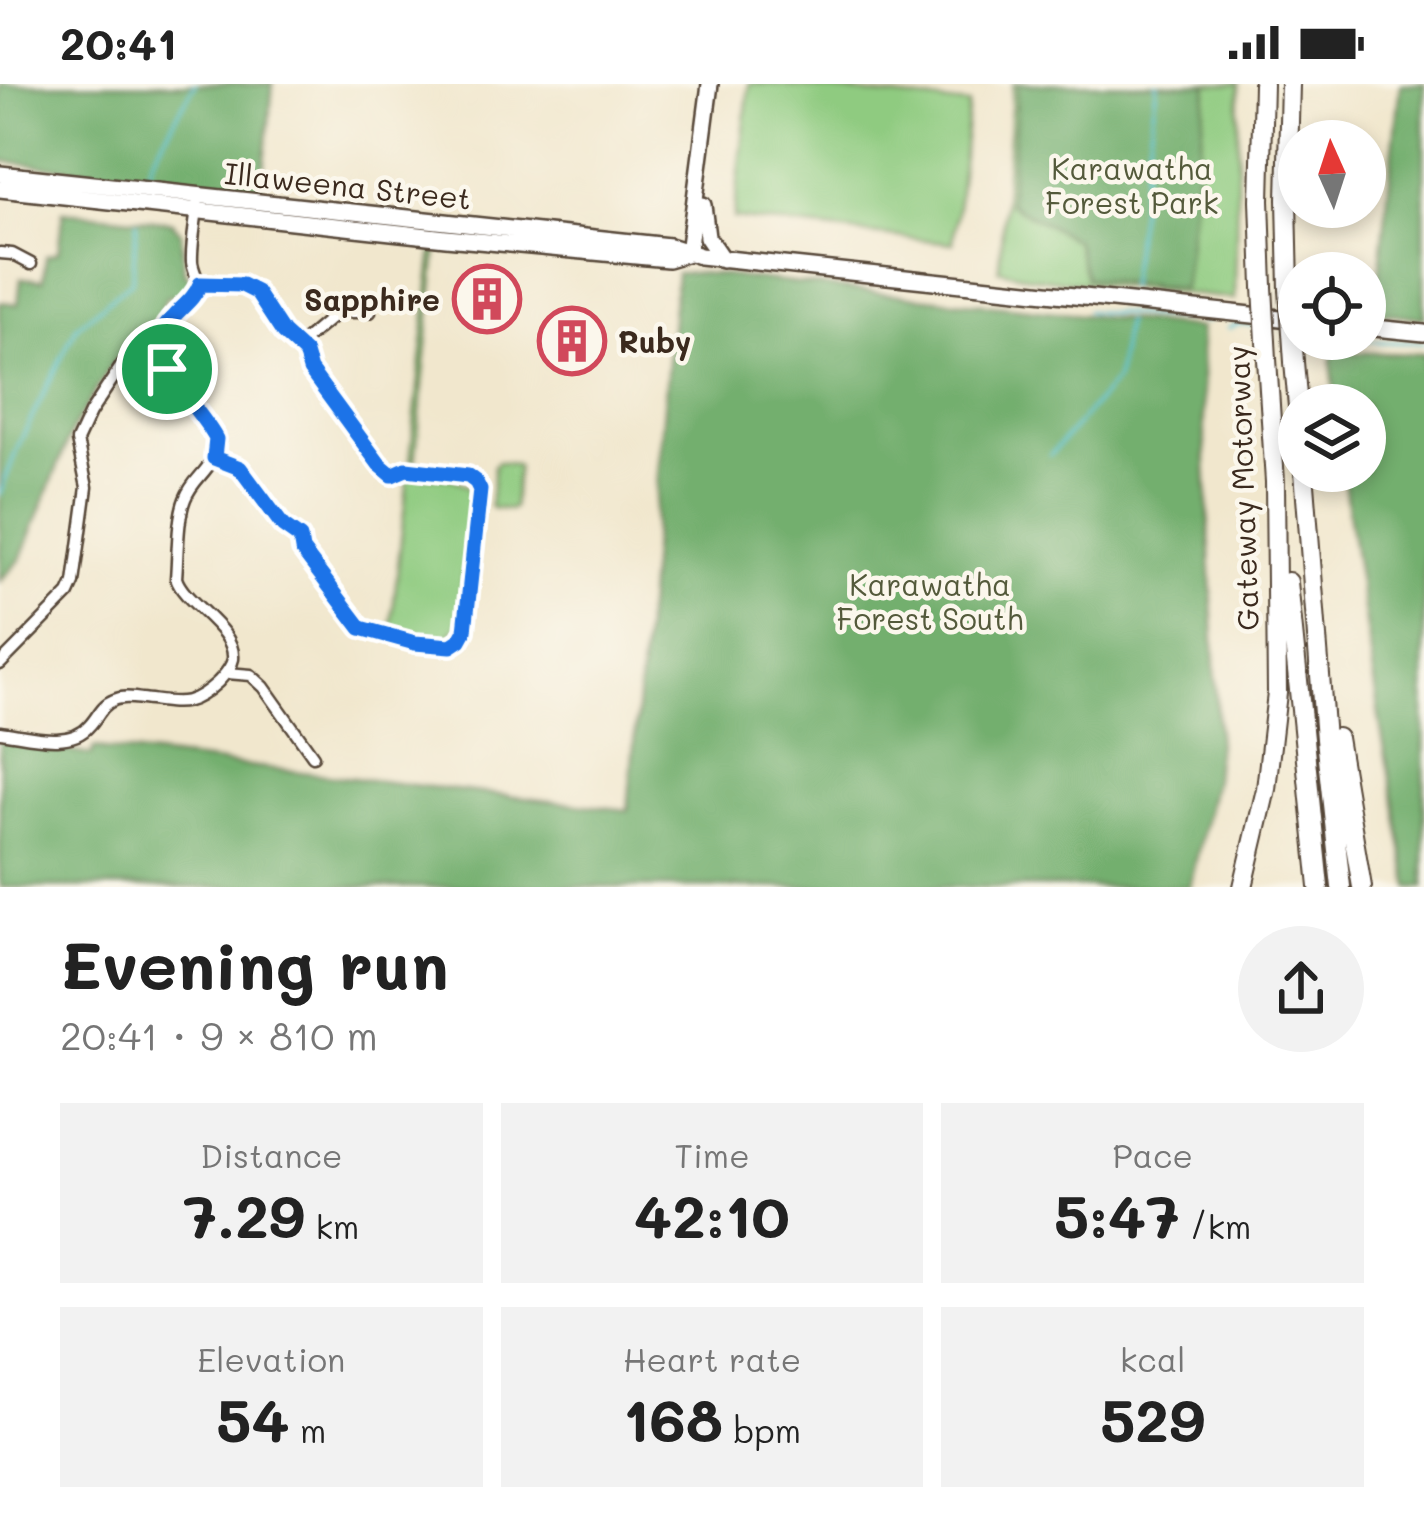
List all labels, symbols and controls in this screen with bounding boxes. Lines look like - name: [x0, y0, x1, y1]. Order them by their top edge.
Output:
- text: 20:41: [60, 13, 177, 71]
- north arrow: [1278, 120, 1386, 228]
- map controls: [1278, 120, 1386, 492]
- park label: Karawatha Forest Park: [1045, 148, 1219, 222]
- street label: Illaweena Street: [223, 152, 473, 218]
- button: locate: [1278, 252, 1386, 360]
- building icon: Sapphire: [452, 264, 522, 334]
- place label: Sapphire: [304, 279, 440, 319]
- building icon: Ruby: [537, 306, 607, 376]
- pin: [116, 318, 218, 420]
- place label: Ruby: [618, 321, 691, 361]
- icon: arrive: [134, 336, 200, 402]
- street label: Gateway Motorway: [1217, 345, 1267, 631]
- button: layers: [1278, 384, 1386, 492]
- park label: Karawatha Forest South: [837, 564, 1023, 638]
- text: Evening run: [60, 921, 449, 1007]
- button: share: [1238, 926, 1364, 1052]
- text: 20:41 · 9 × 810 m: [60, 1009, 378, 1060]
- text: Distance: [200, 1133, 342, 1176]
- text: Time: [674, 1133, 750, 1176]
- text: Pace: [1112, 1133, 1193, 1176]
- text: 7.29: [183, 1176, 305, 1254]
- text: 42:10: [634, 1176, 790, 1254]
- text: 5:47: [1054, 1176, 1180, 1254]
- text: km: [305, 1204, 359, 1247]
- text: /km: [1180, 1204, 1251, 1247]
- text: Elevation: [197, 1337, 345, 1380]
- text: Heart rate: [623, 1337, 801, 1380]
- text: kcal: [1120, 1337, 1186, 1380]
- text: 54: [216, 1380, 289, 1458]
- text: 168: [623, 1380, 723, 1458]
- text: 529: [1100, 1380, 1205, 1458]
- text: m: [289, 1408, 326, 1451]
- text: bpm: [723, 1408, 801, 1451]

